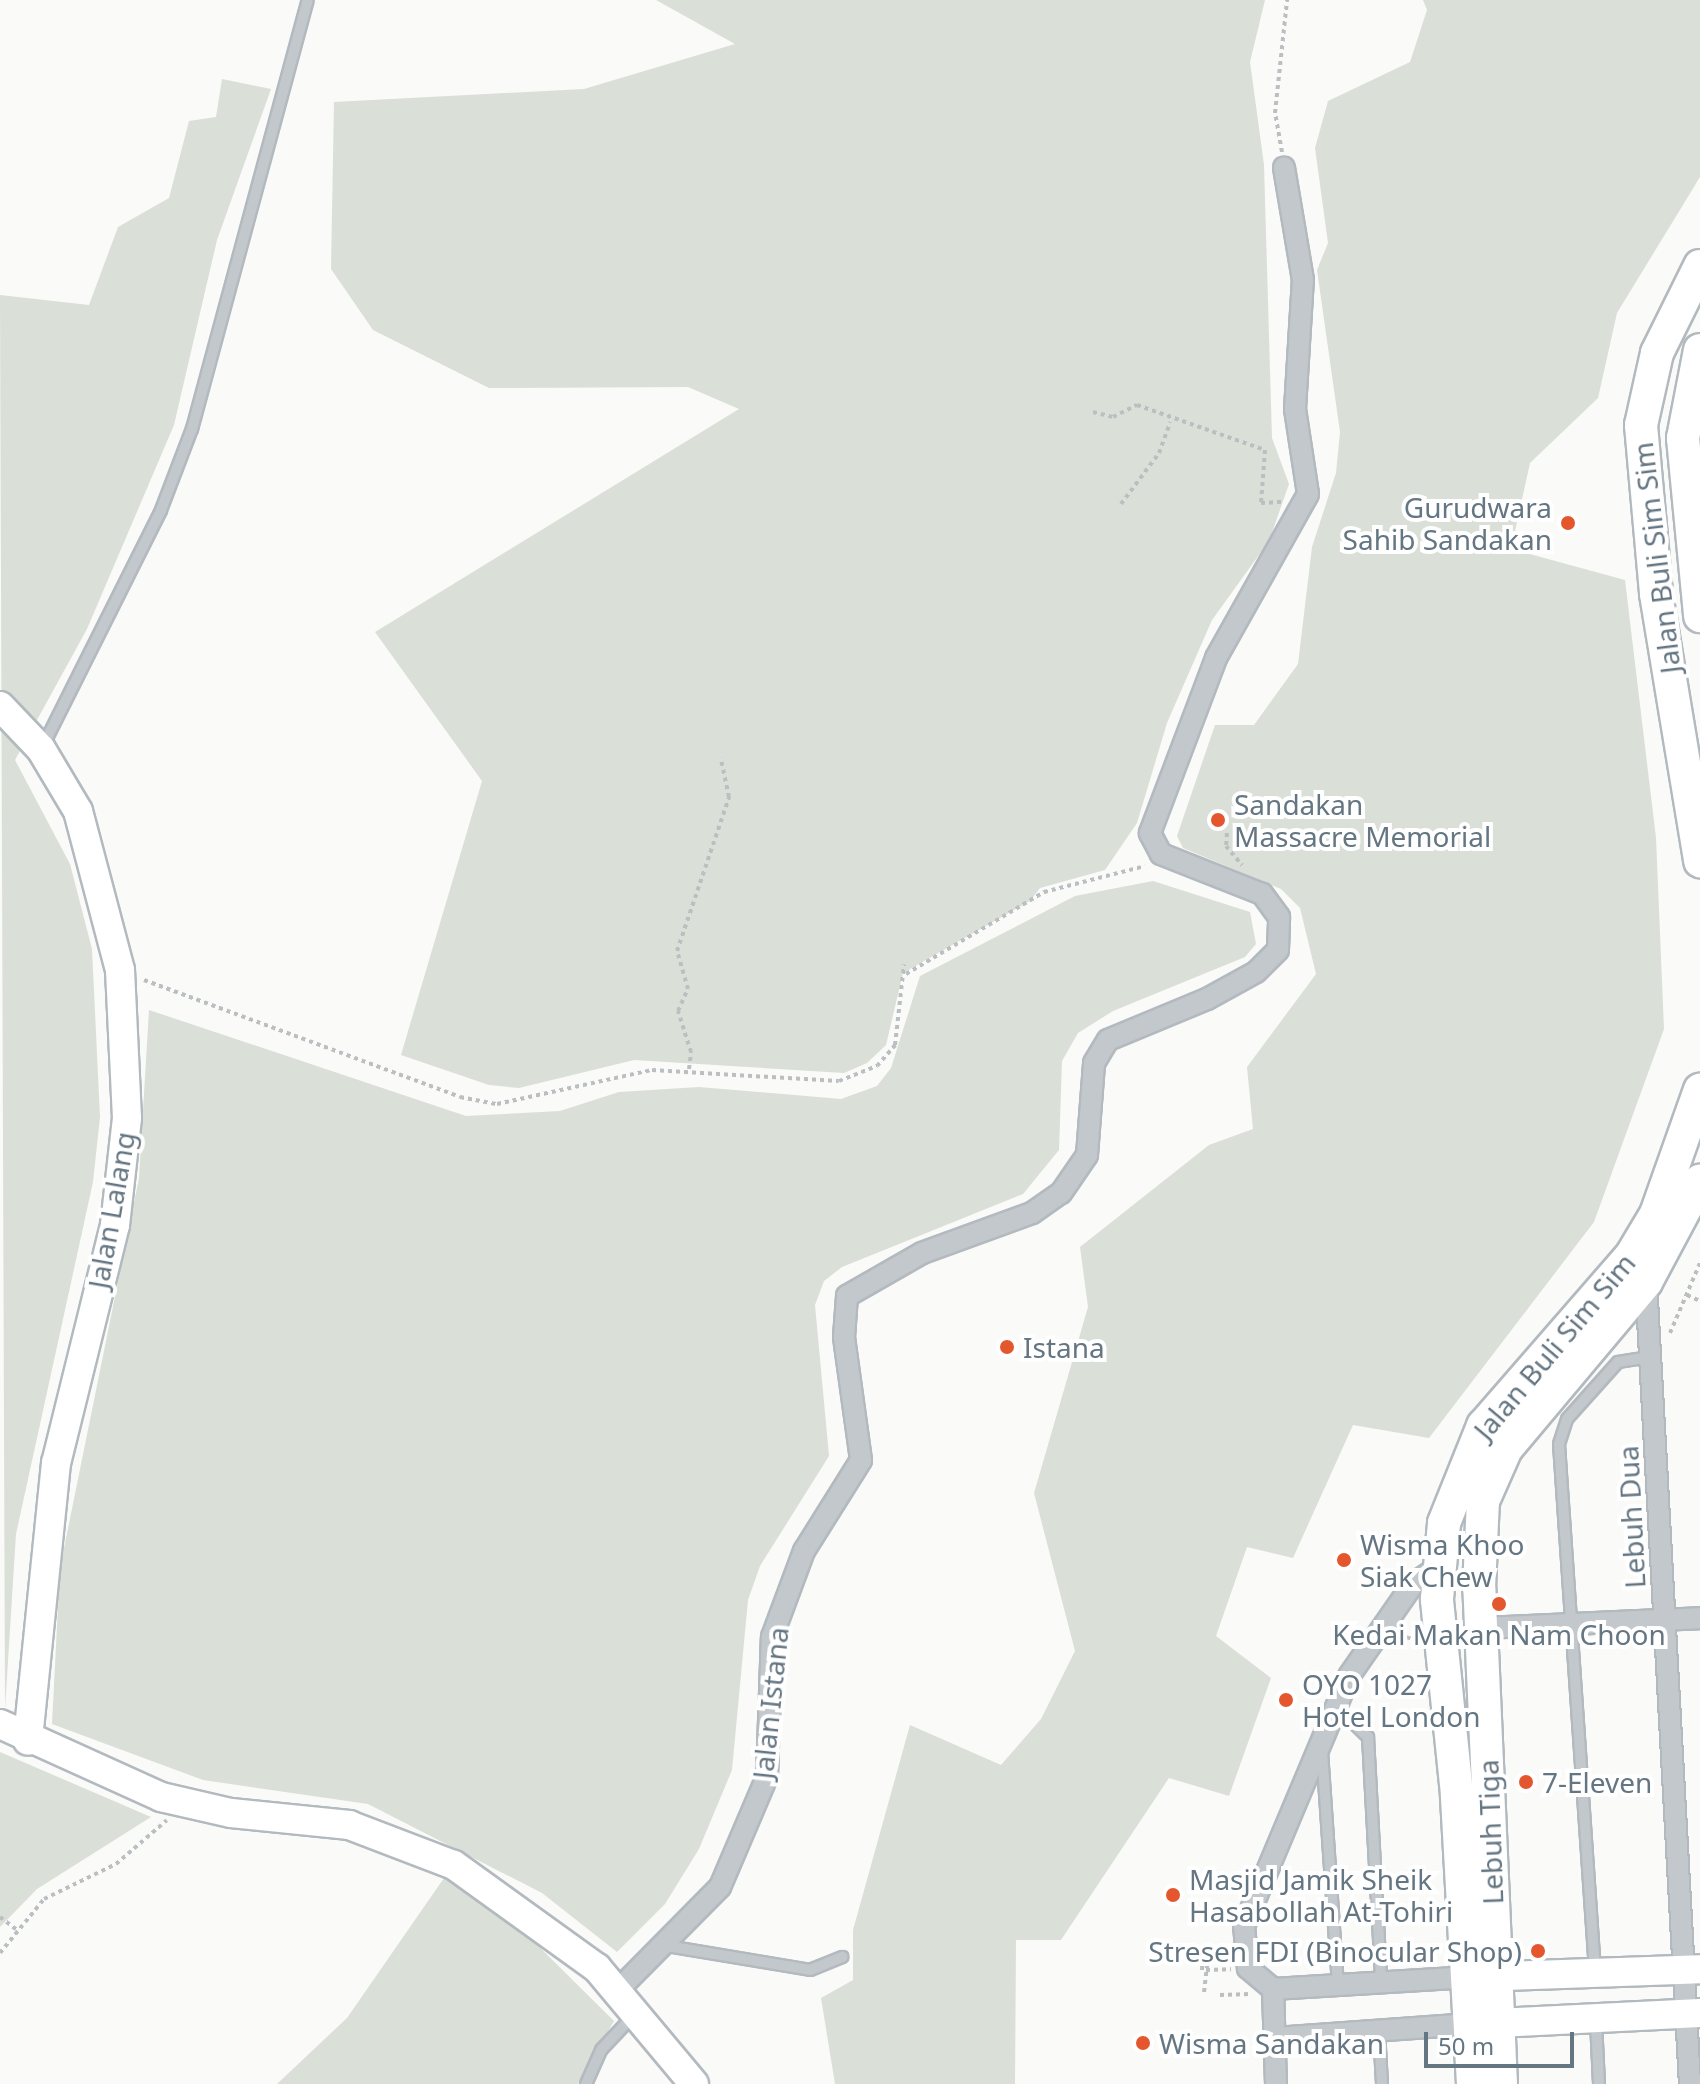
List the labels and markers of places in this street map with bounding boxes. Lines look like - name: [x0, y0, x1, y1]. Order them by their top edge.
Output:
- place label: Gurudwara Sahib Sandakan: [1343, 490, 1552, 556]
- marker: Gurudwara Sahib Sandakan: [1559, 514, 1577, 532]
- place label: Sandakan Massacre Memorial: [1234, 787, 1491, 853]
- marker: Sandakan Massacre Memorial: [1209, 811, 1227, 829]
- place label: Istana: [1023, 1330, 1105, 1364]
- marker: Istana: [998, 1338, 1016, 1356]
- place label: Wisma Khoo Siak Chew: [1360, 1527, 1524, 1593]
- marker: Wisma Khoo Siak Chew: [1335, 1551, 1353, 1569]
- marker: Kedai Makan Nam Choon: [1490, 1595, 1508, 1613]
- place label: Kedai Makan Nam Choon: [1332, 1617, 1666, 1651]
- place label: OYO 1027 Hotel London: [1302, 1667, 1480, 1733]
- marker: OYO 1027 Hotel London: [1277, 1691, 1295, 1709]
- place label: 7-Eleven: [1542, 1765, 1652, 1799]
- marker: 7-Eleven: [1517, 1773, 1535, 1791]
- place label: Masjid Jamik Sheik Hasabollah At-Tohiri: [1189, 1862, 1453, 1928]
- marker: Masjid Jamik Sheik Hasabollah At-Tohiri: [1164, 1886, 1182, 1904]
- place label: Stresen FDI (Binocular Shop): [1148, 1934, 1522, 1968]
- marker: Stresen FDI (Binocular Shop): [1529, 1942, 1547, 1960]
- place label: Wisma Sandakan: [1159, 2026, 1384, 2060]
- marker: Wisma Sandakan: [1134, 2034, 1152, 2052]

